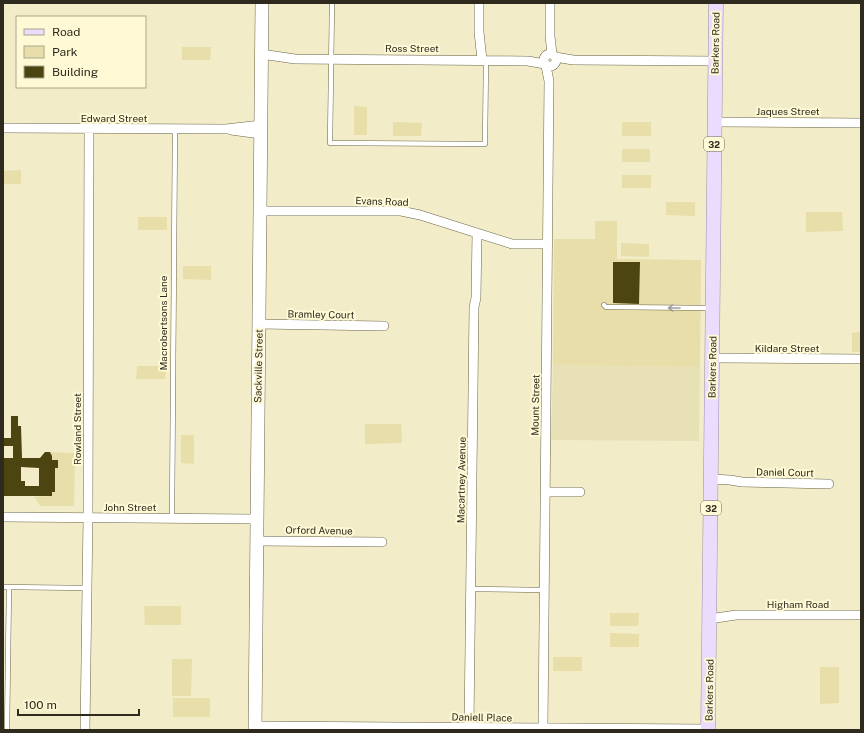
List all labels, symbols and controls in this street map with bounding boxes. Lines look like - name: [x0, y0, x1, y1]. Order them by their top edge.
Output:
- street label: Barkers Road: [708, 12, 722, 74]
- legend: [16, 16, 146, 88]
- text: Road: [52, 25, 80, 39]
- street label: Ross Street: [385, 42, 439, 54]
- text: Park: [52, 45, 78, 59]
- text: Building: [52, 65, 98, 79]
- street label: Jaques Street: [756, 105, 820, 117]
- street label: Edward Street: [81, 112, 147, 124]
- road number: 32: [704, 137, 724, 151]
- street label: Evans Road: [355, 194, 409, 208]
- street label: Macrobertsons Lane: [157, 275, 169, 370]
- one-way arrow: [668, 304, 681, 312]
- street label: Bramley Court: [288, 307, 355, 321]
- street label: Sackville Street: [251, 329, 265, 403]
- street label: Barkers Road: [705, 336, 719, 398]
- street label: Kildare Street: [755, 342, 819, 354]
- street label: Mount Street: [528, 374, 542, 436]
- street label: Rowland Street: [71, 393, 83, 465]
- street label: Macartney Avenue: [454, 436, 468, 523]
- street label: Daniel Court: [756, 465, 814, 479]
- street label: John Street: [104, 501, 156, 513]
- road number: 32: [701, 501, 721, 515]
- street label: Orford Avenue: [285, 523, 353, 537]
- street label: Higham Road: [767, 598, 829, 610]
- street label: Barkers Road: [702, 659, 716, 721]
- scale bar: [18, 691, 139, 717]
- text: 100 m: [24, 698, 57, 712]
- street label: Daniell Place: [452, 710, 513, 724]

